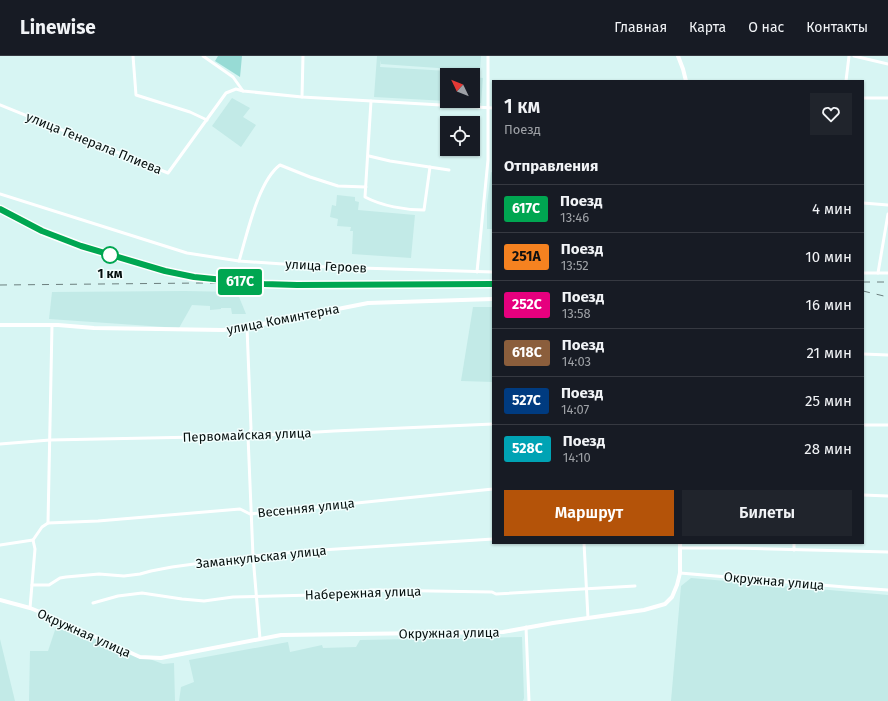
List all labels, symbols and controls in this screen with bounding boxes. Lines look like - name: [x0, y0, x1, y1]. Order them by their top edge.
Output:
- text: Linewise: [20, 16, 96, 39]
- text: Главная: [614, 19, 667, 36]
- text: Карта: [689, 19, 726, 36]
- text: О нас: [748, 19, 784, 36]
- text: Контакты: [806, 19, 868, 36]
- north arrow: [440, 68, 480, 108]
- map controls: [440, 68, 480, 156]
- button: heart: [810, 93, 852, 135]
- text: 1 км: [504, 95, 540, 118]
- street label: улица Генерала Плиева: [24, 109, 164, 177]
- button: locate: [440, 116, 480, 156]
- text: Поезд: [504, 122, 541, 137]
- text: Отправления: [504, 157, 598, 175]
- text: Поезд: [560, 192, 602, 210]
- text: 617C: [512, 200, 540, 217]
- text: 4 мин: [812, 200, 852, 218]
- text: 13:46: [560, 210, 589, 225]
- text: Поезд: [561, 240, 603, 258]
- marker: 1 км: [101, 246, 119, 264]
- text: 251А: [512, 248, 541, 265]
- text: 10 мин: [805, 248, 852, 266]
- street label: улица Героев: [285, 256, 367, 276]
- text: 13:52: [561, 258, 589, 273]
- place label: 1 км: [98, 266, 123, 281]
- line badge: 617C: [212, 269, 268, 295]
- text: 617C: [226, 273, 254, 290]
- text: Поезд: [562, 288, 604, 306]
- text: 252С: [512, 296, 542, 313]
- text: 16 мин: [806, 296, 852, 314]
- street label: улица Коминтерна: [226, 301, 340, 337]
- text: 13:58: [562, 306, 591, 321]
- text: Поезд: [562, 336, 604, 354]
- text: 618С: [512, 344, 542, 361]
- text: 21 мин: [807, 344, 852, 362]
- text: 14:03: [562, 354, 591, 369]
- text: Поезд: [561, 384, 603, 402]
- text: 527С: [512, 392, 541, 409]
- text: 25 мин: [805, 392, 852, 410]
- text: 14:07: [561, 402, 589, 417]
- street label: Первомайская улица: [182, 425, 312, 445]
- text: Поезд: [563, 432, 605, 450]
- text: 528С: [512, 440, 543, 457]
- text: 28 мин: [804, 440, 852, 458]
- text: 14:10: [563, 450, 591, 465]
- button: Маршрут: [504, 490, 674, 536]
- button: Билеты: [682, 490, 852, 536]
- street label: Весенняя улица: [257, 495, 355, 521]
- street label: Заманкульская улица: [195, 543, 327, 571]
- street label: Окружная улица: [723, 569, 825, 593]
- street label: Набережная улица: [305, 583, 421, 603]
- street label: Окружная улица: [35, 606, 133, 660]
- street label: Окружная улица: [398, 625, 500, 641]

